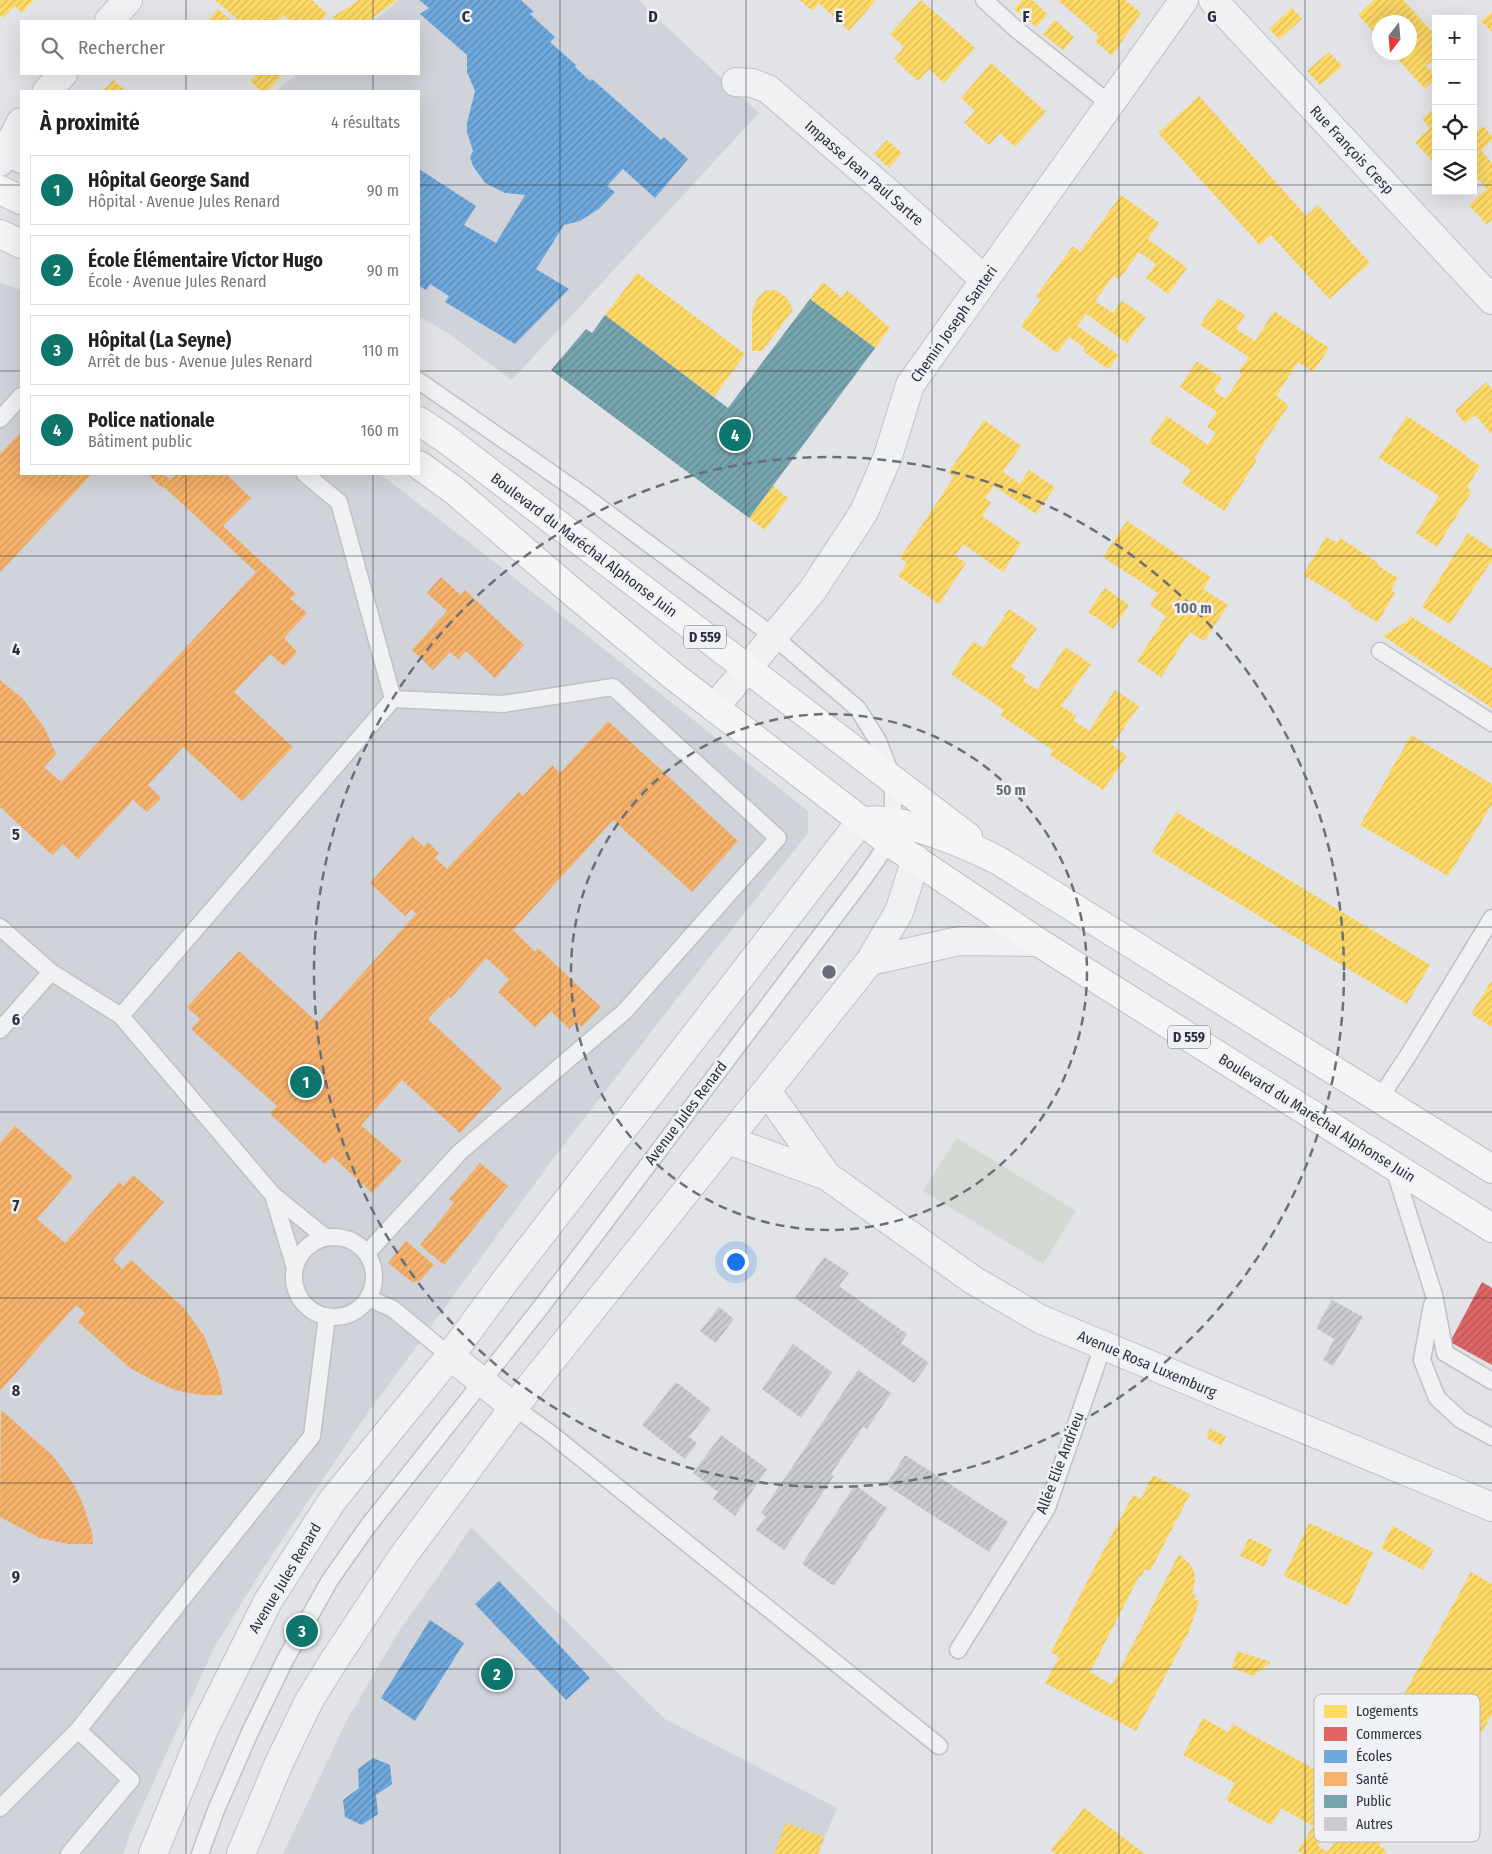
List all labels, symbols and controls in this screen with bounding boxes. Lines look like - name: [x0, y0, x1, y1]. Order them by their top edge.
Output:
- text: C: [462, 7, 471, 26]
- text: D: [648, 7, 658, 26]
- text: E: [835, 7, 843, 26]
- text: F: [1022, 7, 1030, 26]
- text: G: [1207, 7, 1217, 26]
- north arrow: [1372, 15, 1417, 60]
- map controls: [1432, 15, 1477, 195]
- button: +: [1432, 15, 1477, 60]
- search box: [20, 20, 420, 75]
- icon: search: [38, 34, 66, 62]
- text: Rechercher: [78, 36, 165, 59]
- button: −: [1432, 60, 1477, 105]
- street label: Rue François Cresp: [1306, 102, 1398, 198]
- button: locate: [1432, 105, 1477, 150]
- text: À proximité: [40, 110, 140, 136]
- text: 4 résultats: [331, 113, 400, 132]
- street label: Impasse Jean Paul Sartre: [801, 117, 927, 229]
- button: layers: [1432, 150, 1477, 195]
- text: Hôpital George Sand: [88, 169, 250, 192]
- text: 1: [54, 181, 60, 200]
- text: 90 m: [367, 181, 399, 200]
- text: Hôpital · Avenue Jules Renard: [88, 192, 280, 211]
- text: École Élémentaire Victor Hugo: [88, 249, 323, 272]
- text: 2: [53, 261, 61, 280]
- text: 90 m: [367, 261, 399, 280]
- street label: Chemin Joseph Santeri: [907, 262, 1001, 386]
- text: École · Avenue Jules Renard: [88, 272, 267, 291]
- text: Hôpital (La Seyne): [88, 329, 231, 352]
- text: 3: [53, 341, 61, 360]
- text: 110 m: [362, 341, 399, 360]
- text: Arrêt de bus · Avenue Jules Renard: [88, 352, 312, 371]
- text: Police nationale: [88, 409, 215, 432]
- pin: 4: [719, 416, 751, 454]
- text: 4: [53, 421, 61, 440]
- text: 160 m: [360, 421, 399, 440]
- text: Bâtiment public: [88, 432, 192, 451]
- street label: Boulevard du Maréchal Alphonse Juin: [487, 469, 681, 621]
- text: 100 m: [1174, 599, 1212, 617]
- road number: D 559: [684, 626, 726, 649]
- text: 4: [12, 640, 20, 659]
- text: 50 m: [996, 781, 1026, 799]
- text: 5: [12, 825, 20, 844]
- centre of rings: [820, 963, 838, 981]
- text: 6: [12, 1010, 20, 1029]
- road number: D 559: [1168, 1026, 1210, 1048]
- street label: Boulevard du Maréchal Alphonse Juin: [1215, 1050, 1419, 1186]
- street label: Avenue Jules Renard: [641, 1058, 731, 1168]
- pin: 1: [290, 1063, 322, 1101]
- text: 7: [13, 1196, 20, 1215]
- your location: [723, 1249, 749, 1275]
- street label: Avenue Rosa Luxemburg: [1075, 1327, 1219, 1401]
- text: 8: [12, 1381, 21, 1400]
- street label: Allée Elie Andrieu: [1032, 1409, 1088, 1517]
- street label: Avenue Jules Renard: [245, 1520, 325, 1636]
- text: 9: [12, 1567, 20, 1586]
- pin: 3: [286, 1612, 318, 1650]
- pin: 2: [481, 1655, 513, 1693]
- legend: [1314, 1694, 1480, 1842]
- text: Logements: [1356, 1703, 1418, 1720]
- text: Commerces: [1356, 1726, 1422, 1743]
- text: Écoles: [1356, 1747, 1392, 1765]
- text: Santé: [1356, 1771, 1389, 1788]
- text: Public: [1356, 1793, 1391, 1810]
- text: Autres: [1356, 1816, 1393, 1833]

